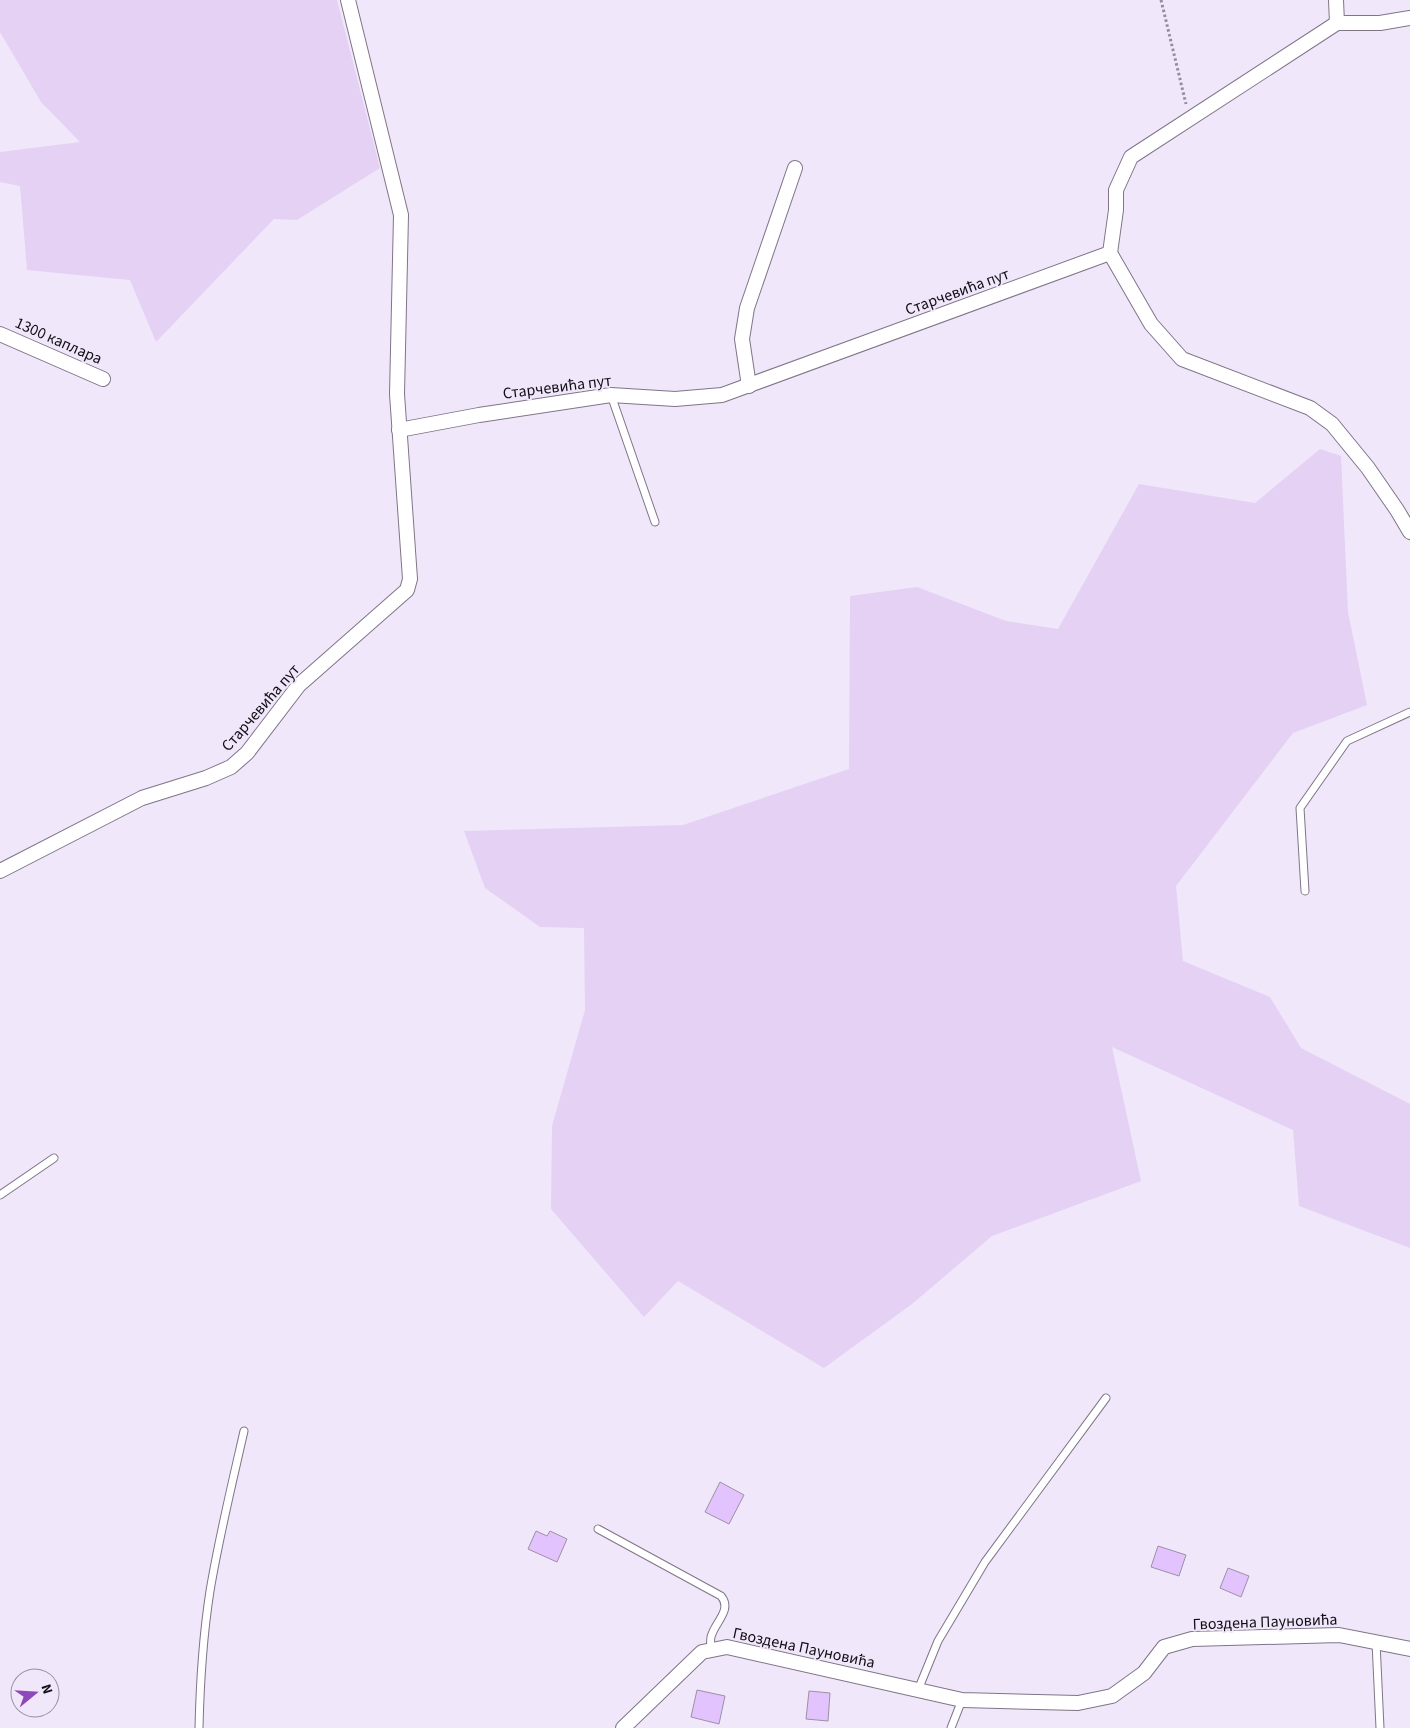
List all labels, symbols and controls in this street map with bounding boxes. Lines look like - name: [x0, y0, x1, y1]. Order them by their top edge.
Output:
- street label: Старчевића пут: [902, 263, 1013, 321]
- street label: 1300 каплара: [12, 312, 106, 370]
- street label: Старчевића пут: [501, 369, 613, 405]
- street label: Старчевића пут: [217, 659, 305, 756]
- street label: Гвоздена Пауновића: [1192, 1608, 1338, 1636]
- street label: Гвоздена Пауновића: [731, 1622, 877, 1674]
- north arrow: [10, 1668, 60, 1718]
- text: N: [35, 1682, 57, 1697]

